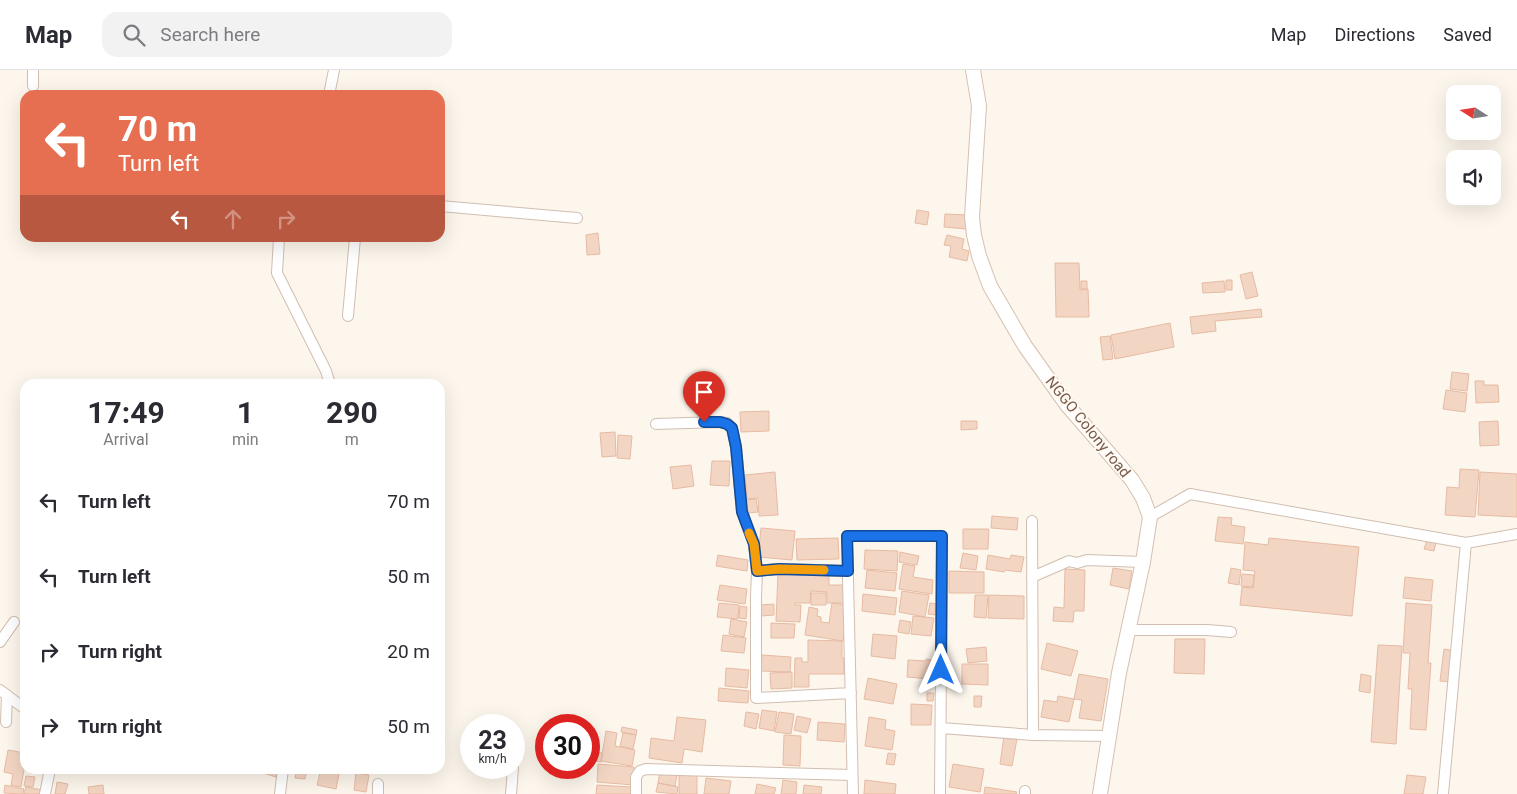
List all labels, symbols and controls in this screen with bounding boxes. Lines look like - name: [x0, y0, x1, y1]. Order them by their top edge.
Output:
- search box: [102, 12, 452, 57]
- text: Map: [25, 21, 72, 49]
- icon: search: [120, 21, 148, 49]
- text: Search here: [160, 23, 260, 46]
- text: Map: [1271, 24, 1306, 45]
- text: Directions: [1334, 24, 1415, 45]
- text: Saved: [1443, 24, 1492, 45]
- north arrow: [1446, 85, 1501, 140]
- map controls: [1446, 85, 1501, 205]
- text: 70 m: [118, 109, 197, 150]
- icon: left: [35, 110, 100, 175]
- button: sound: [1446, 150, 1501, 205]
- text: Turn left: [118, 151, 199, 176]
- icon: left: [166, 205, 194, 233]
- icon: ahead: [219, 205, 247, 233]
- icon: right: [272, 205, 300, 233]
- pin: [683, 371, 725, 422]
- street label: NGGO Colony road: [1042, 373, 1134, 481]
- icon: arrive: [690, 378, 718, 406]
- text: 17:49: [87, 395, 165, 430]
- text: 1: [237, 395, 254, 430]
- text: 290: [326, 395, 378, 430]
- text: Arrival: [103, 430, 149, 449]
- text: min: [232, 430, 259, 449]
- text: m: [345, 430, 359, 449]
- icon: left: [35, 488, 63, 516]
- text: Turn left: [78, 490, 151, 513]
- text: 70 m: [387, 490, 430, 513]
- icon: left: [35, 563, 63, 591]
- text: Turn left: [78, 565, 151, 588]
- text: 50 m: [387, 565, 430, 588]
- icon: right: [35, 638, 63, 666]
- text: Turn right: [78, 640, 162, 663]
- text: 20 m: [387, 640, 430, 663]
- position arrow: [914, 643, 966, 695]
- icon: right: [35, 713, 63, 741]
- speed limit sign: 30: [535, 714, 600, 779]
- text: Turn right: [78, 715, 162, 738]
- text: 50 m: [387, 715, 430, 738]
- text: 23: [478, 726, 507, 755]
- text: km/h: [478, 752, 507, 766]

